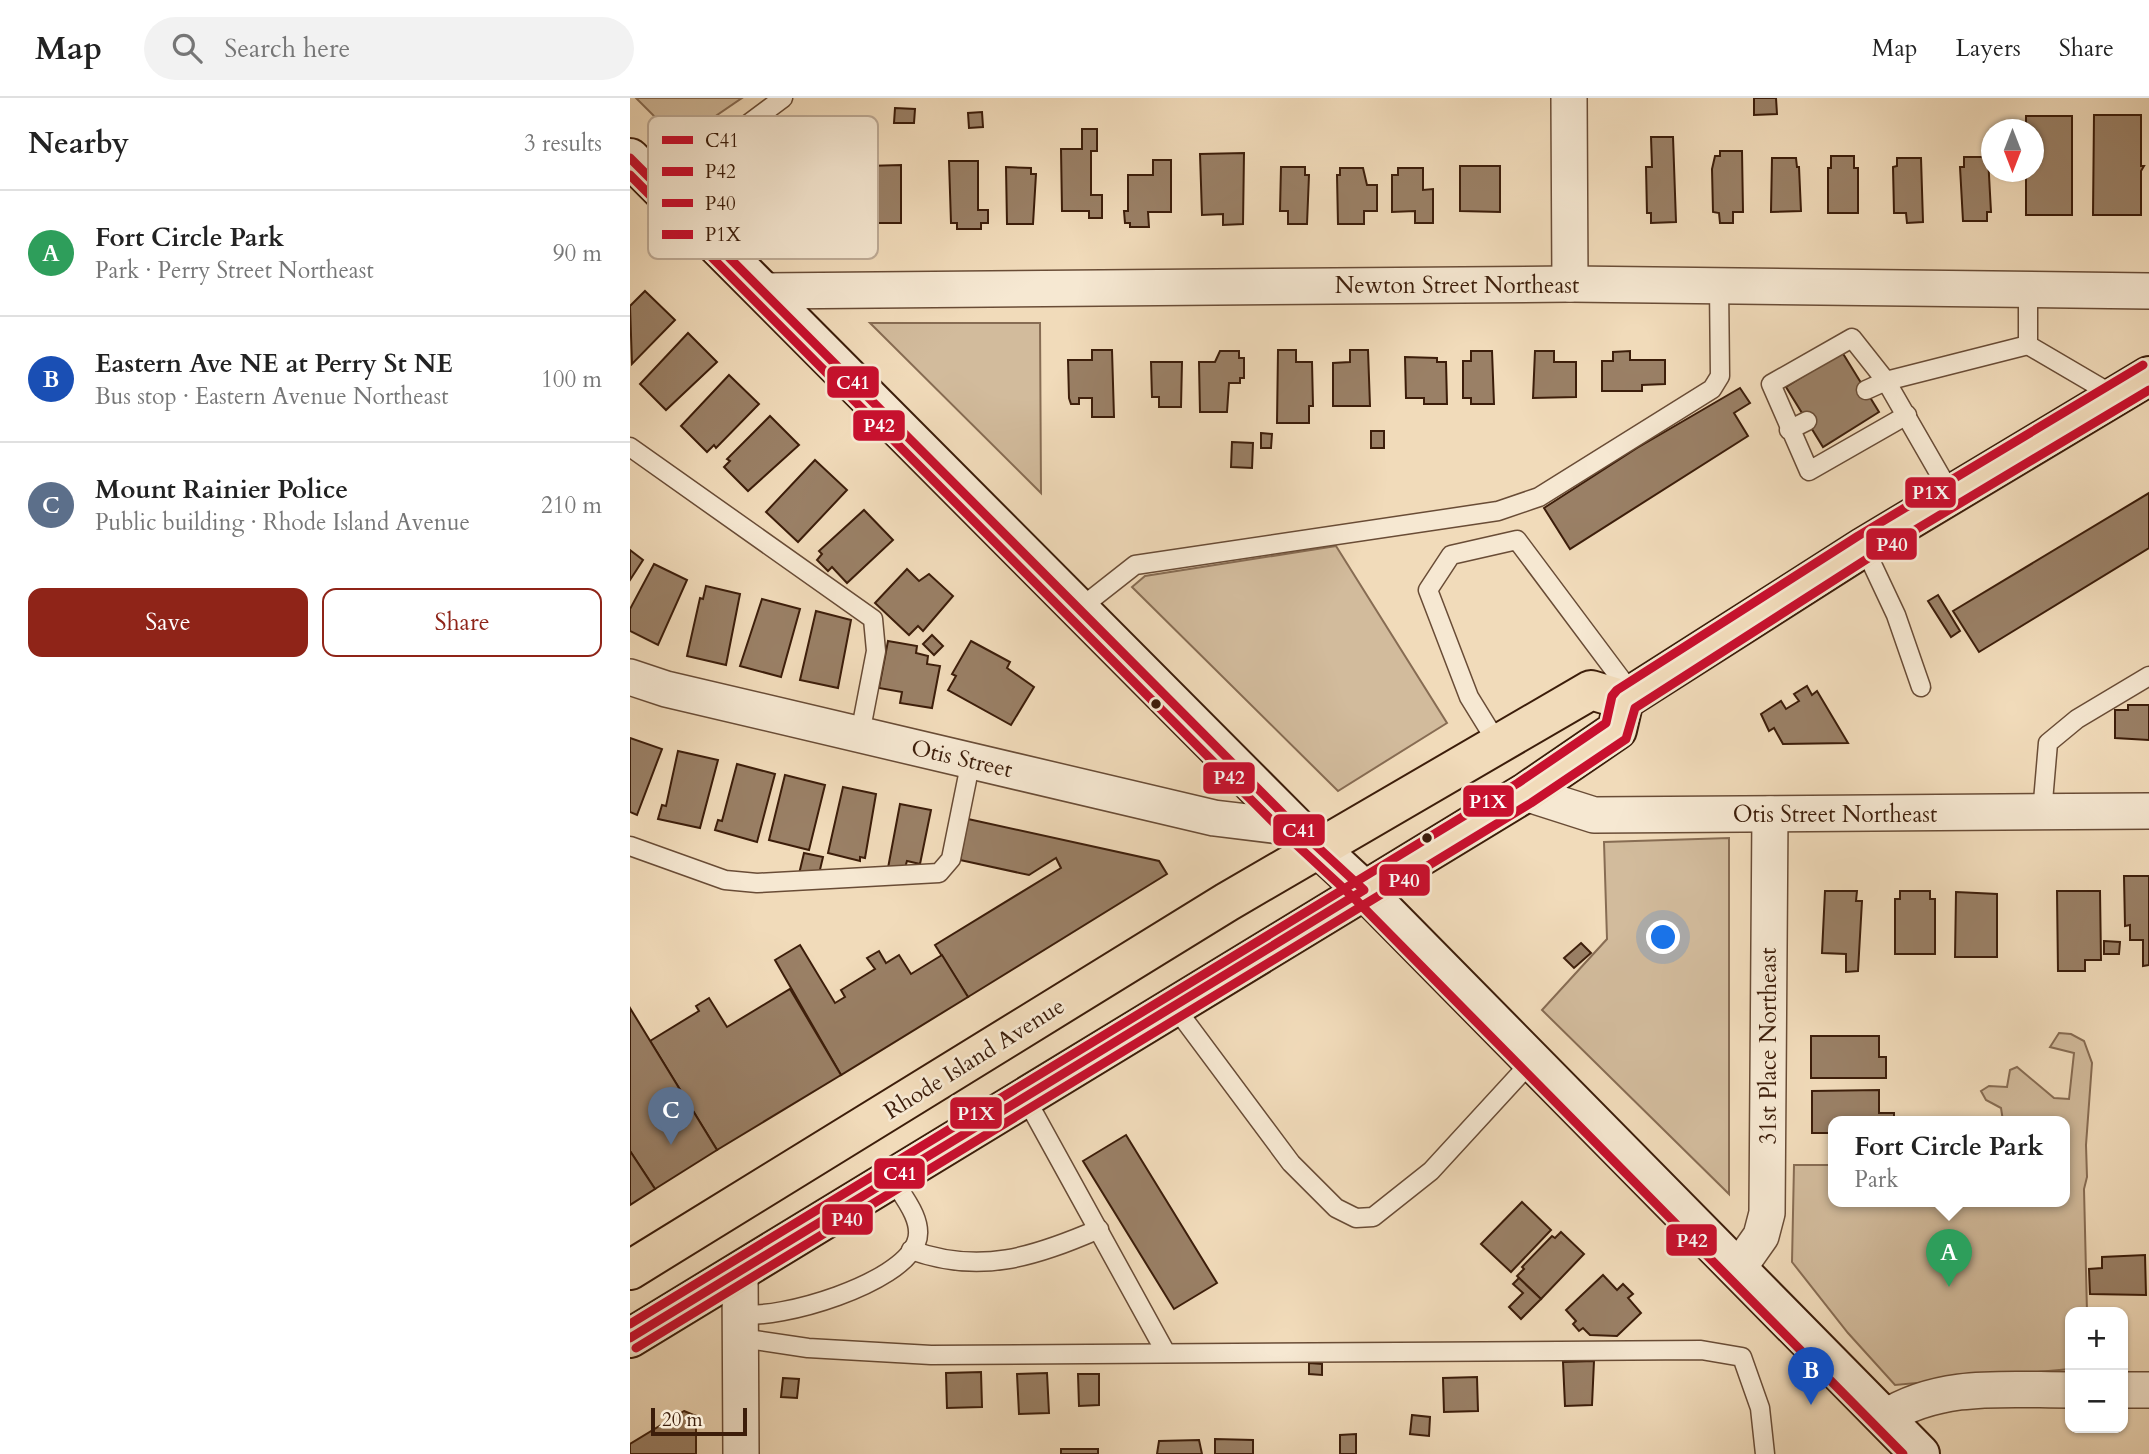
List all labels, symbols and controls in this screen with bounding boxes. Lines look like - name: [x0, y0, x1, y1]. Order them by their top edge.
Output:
- search box: [144, 17, 634, 80]
- text: Map: [35, 26, 102, 71]
- icon: search: [168, 29, 206, 67]
- text: Search here: [224, 31, 350, 66]
- text: Map: [1872, 32, 1918, 65]
- text: Layers: [1956, 32, 2021, 65]
- text: Share: [2059, 32, 2114, 65]
- legend: [648, 116, 878, 259]
- north arrow: [1981, 119, 2044, 182]
- text: Nearby: [28, 123, 129, 164]
- text: 3 results: [524, 128, 602, 159]
- text: C41: [705, 128, 739, 154]
- text: P42: [705, 159, 736, 185]
- text: P40: [705, 191, 736, 217]
- text: Fort Circle Park: [95, 220, 284, 255]
- text: P1X: [705, 222, 741, 248]
- text: A: [42, 238, 60, 269]
- text: 90 m: [553, 238, 602, 269]
- text: Park · Perry Street Northeast: [95, 255, 374, 286]
- street label: Newton Street Northeast: [1335, 270, 1579, 301]
- text: Eastern Ave NE at Perry St NE: [95, 346, 453, 381]
- text: B: [43, 364, 59, 395]
- text: 100 m: [541, 364, 602, 395]
- line badge: C41: [826, 365, 880, 399]
- text: C41: [836, 370, 870, 396]
- text: Bus stop · Eastern Avenue Northeast: [95, 381, 449, 412]
- line badge: P42: [852, 409, 906, 442]
- text: P42: [863, 413, 895, 439]
- text: Mount Rainier Police: [95, 472, 348, 507]
- line badge: P1X: [1904, 476, 1957, 509]
- text: P1X: [1912, 480, 1950, 506]
- text: C: [42, 490, 60, 521]
- text: 210 m: [541, 490, 602, 521]
- text: Public building · Rhode Island Avenue: [95, 507, 470, 538]
- line badge: P40: [1865, 527, 1918, 561]
- text: P40: [1876, 532, 1908, 558]
- button: Save: [28, 588, 308, 657]
- button: Share: [322, 588, 602, 657]
- unlabelled marker: [1149, 697, 1163, 711]
- street label: Otis Street: [908, 732, 1015, 785]
- line badge: P42: [1202, 761, 1256, 795]
- text: P42: [1213, 765, 1245, 791]
- line badge: P1X: [1462, 784, 1515, 818]
- text: P1X: [1469, 789, 1507, 815]
- street label: Otis Street Northeast: [1733, 799, 1937, 830]
- line badge: C41: [1272, 813, 1326, 847]
- text: C41: [1282, 818, 1316, 844]
- unlabelled marker: [1420, 831, 1434, 845]
- line badge: P40: [1378, 863, 1431, 897]
- text: P40: [1388, 868, 1420, 894]
- your location: [1646, 920, 1680, 954]
- street label: 31st Place Northeast: [1753, 948, 1784, 1144]
- street label: Rhode Island Avenue: [878, 990, 1070, 1126]
- pin: C: [648, 1087, 694, 1145]
- line badge: P1X: [949, 1096, 1003, 1130]
- text: P1X: [957, 1101, 995, 1127]
- popup: [1828, 1116, 2070, 1207]
- text: Fort Circle Park: [1854, 1129, 2044, 1164]
- line badge: C41: [873, 1157, 926, 1190]
- text: C41: [883, 1161, 917, 1187]
- text: Park: [1854, 1164, 1899, 1195]
- line badge: P40: [821, 1203, 874, 1236]
- text: P40: [831, 1207, 863, 1233]
- line badge: P42: [1665, 1223, 1718, 1257]
- text: P42: [1676, 1228, 1708, 1254]
- pin: A: [1926, 1229, 1972, 1287]
- map controls: [2065, 1307, 2128, 1433]
- button: +: [2065, 1307, 2128, 1370]
- pin: B: [1788, 1347, 1834, 1405]
- button: −: [2065, 1370, 2128, 1433]
- scale bar: [651, 1405, 747, 1437]
- text: 20 m: [662, 1407, 703, 1433]

